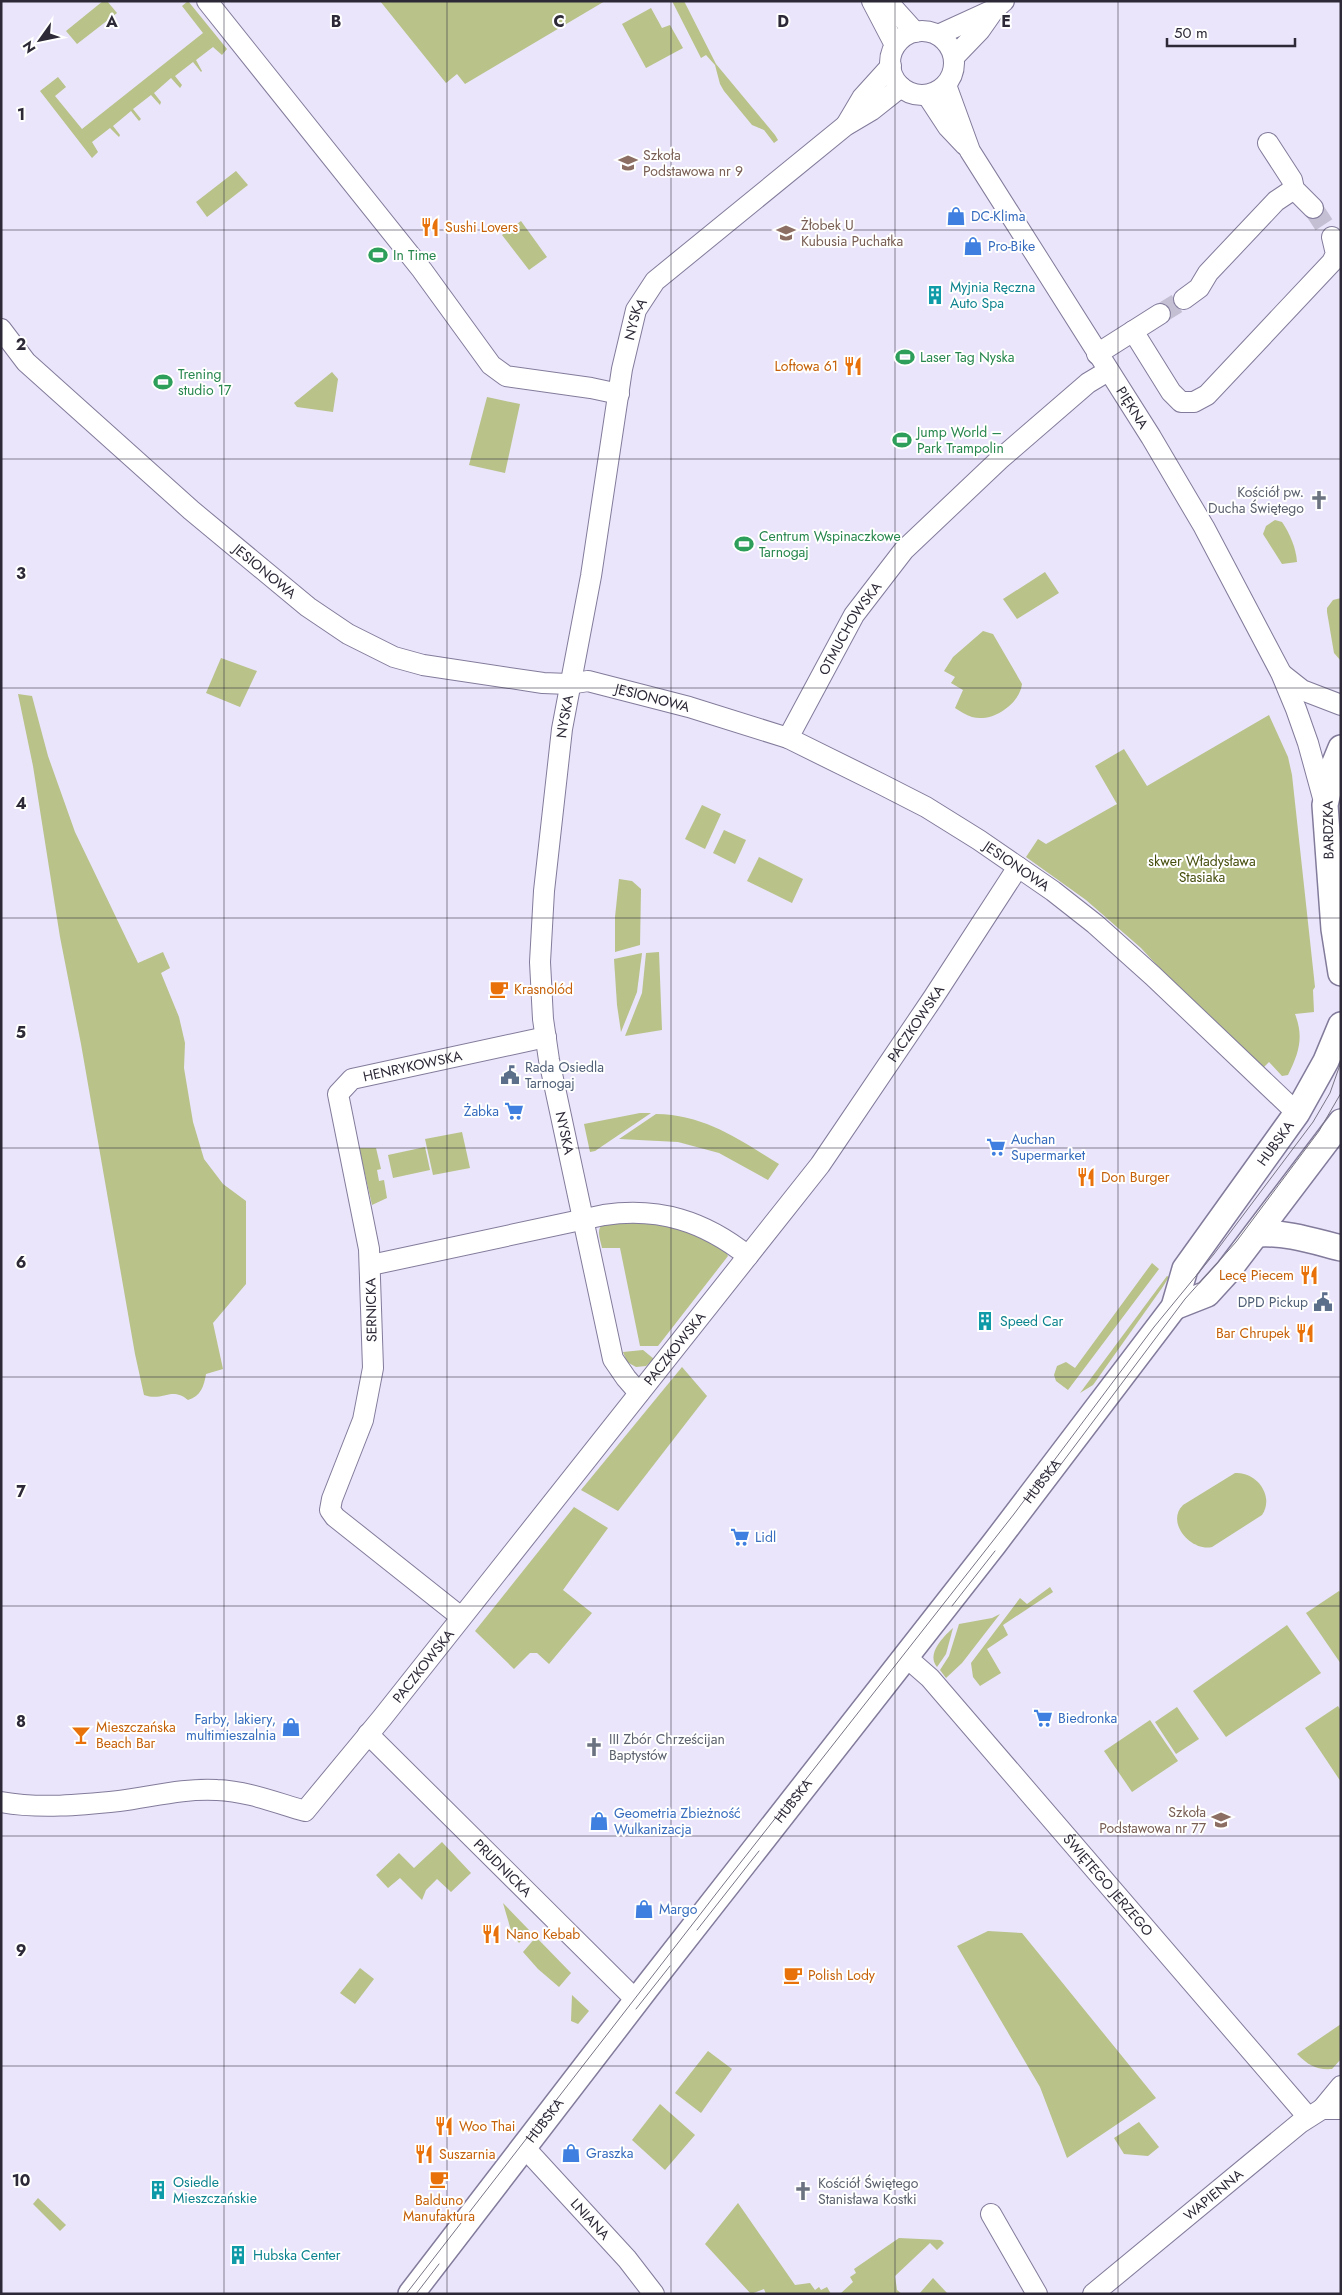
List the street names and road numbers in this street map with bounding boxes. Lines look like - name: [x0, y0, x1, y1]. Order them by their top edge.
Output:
- street label: NYSKA: [619, 293, 652, 342]
- street label: PIĘKNA: [1111, 383, 1154, 433]
- street label: JESIONOWA: [228, 538, 301, 604]
- street label: OTMUCHOWSKA: [814, 577, 886, 679]
- street label: JESIONOWA: [611, 678, 693, 717]
- street label: NYSKA: [551, 692, 578, 739]
- street label: BARDZKA: [1317, 800, 1339, 859]
- street label: JESIONOWA: [978, 835, 1055, 896]
- street label: PACZKOWSKA: [882, 980, 949, 1066]
- street label: HENRYKOWSKA: [361, 1045, 465, 1086]
- street label: NYSKA: [551, 1110, 579, 1157]
- street label: HUBSKA: [1252, 1116, 1299, 1170]
- street label: SERNICKA: [360, 1277, 382, 1342]
- street label: PACZKOWSKA: [639, 1307, 711, 1390]
- street label: HUBSKA: [1018, 1454, 1066, 1508]
- street label: PACZKOWSKA: [388, 1624, 459, 1707]
- street label: HUBSKA: [769, 1774, 817, 1827]
- street label: ŚWIĘTEGO JERZEGO: [1058, 1829, 1158, 1940]
- street label: PRUDNICKA: [469, 1834, 537, 1902]
- street label: HUBSKA: [521, 2093, 569, 2147]
- street label: WAPIENNA: [1179, 2164, 1248, 2225]
- street label: LNIANA: [566, 2194, 615, 2245]

